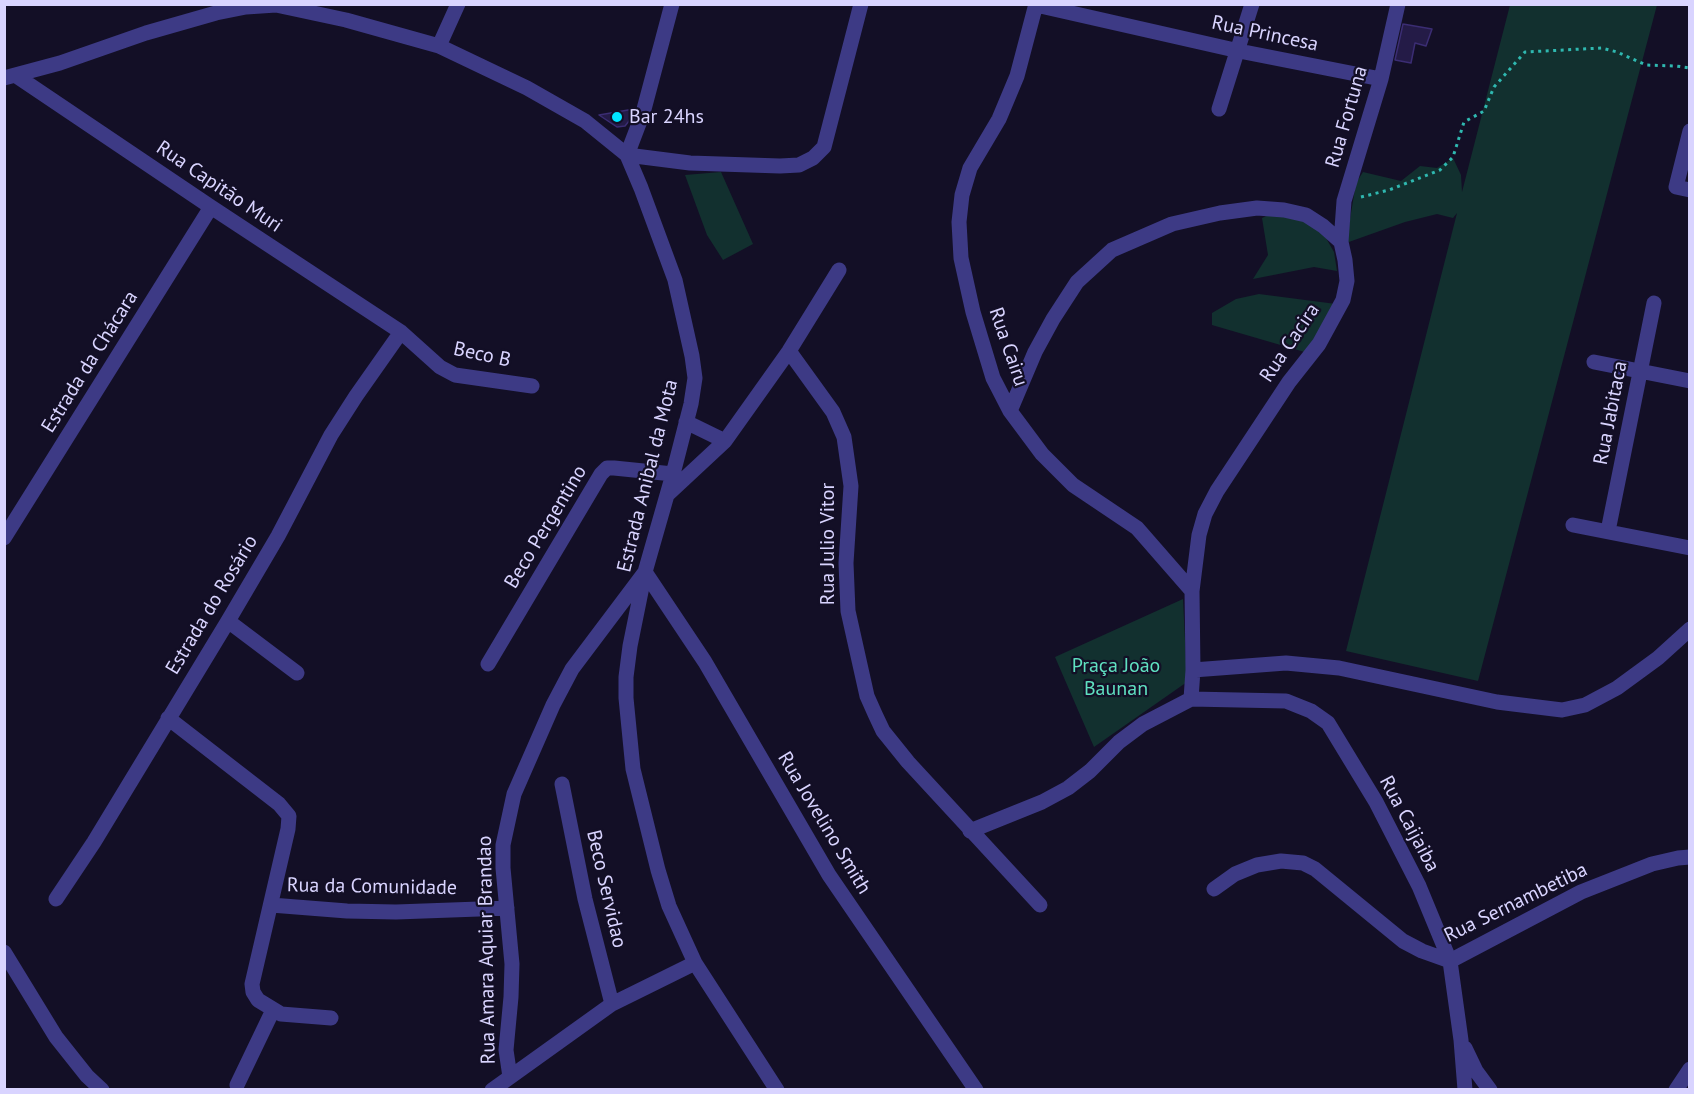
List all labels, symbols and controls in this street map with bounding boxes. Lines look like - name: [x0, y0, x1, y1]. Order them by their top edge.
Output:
- street label: Rua Princesa: [1209, 11, 1321, 57]
- street label: Rua Fortuna: [1321, 63, 1373, 171]
- place label: Bar 24hs: [629, 105, 704, 129]
- marker: Bar 24hs: [610, 110, 624, 124]
- street label: Rua Capitão Muri: [152, 136, 286, 238]
- street label: Estrada da Chácara: [37, 287, 143, 437]
- street label: Rua Cacira: [1255, 299, 1325, 387]
- street label: Rua Cairu: [983, 304, 1033, 390]
- street label: Beco B: [451, 337, 513, 373]
- street label: Rua Jabitaca: [1589, 359, 1633, 467]
- street label: Estrada Anibal da Mota: [612, 377, 684, 575]
- street label: Beco Pergentino: [500, 461, 592, 593]
- street label: Rua Julio Vitor: [816, 483, 840, 605]
- street label: Estrada do Rosário: [161, 531, 263, 679]
- park label: Praça João Baunan: [1072, 654, 1160, 701]
- street label: Rua Jovelino Smith: [772, 747, 876, 899]
- street label: Rua Caijaiba: [1374, 772, 1444, 876]
- street label: Beco Servidao: [581, 828, 631, 950]
- street label: Rua Amara Aquiar Brandao: [473, 835, 501, 1065]
- street label: Rua Sernambetiba: [1441, 858, 1591, 948]
- street label: Rua da Comunidade: [287, 874, 457, 900]

